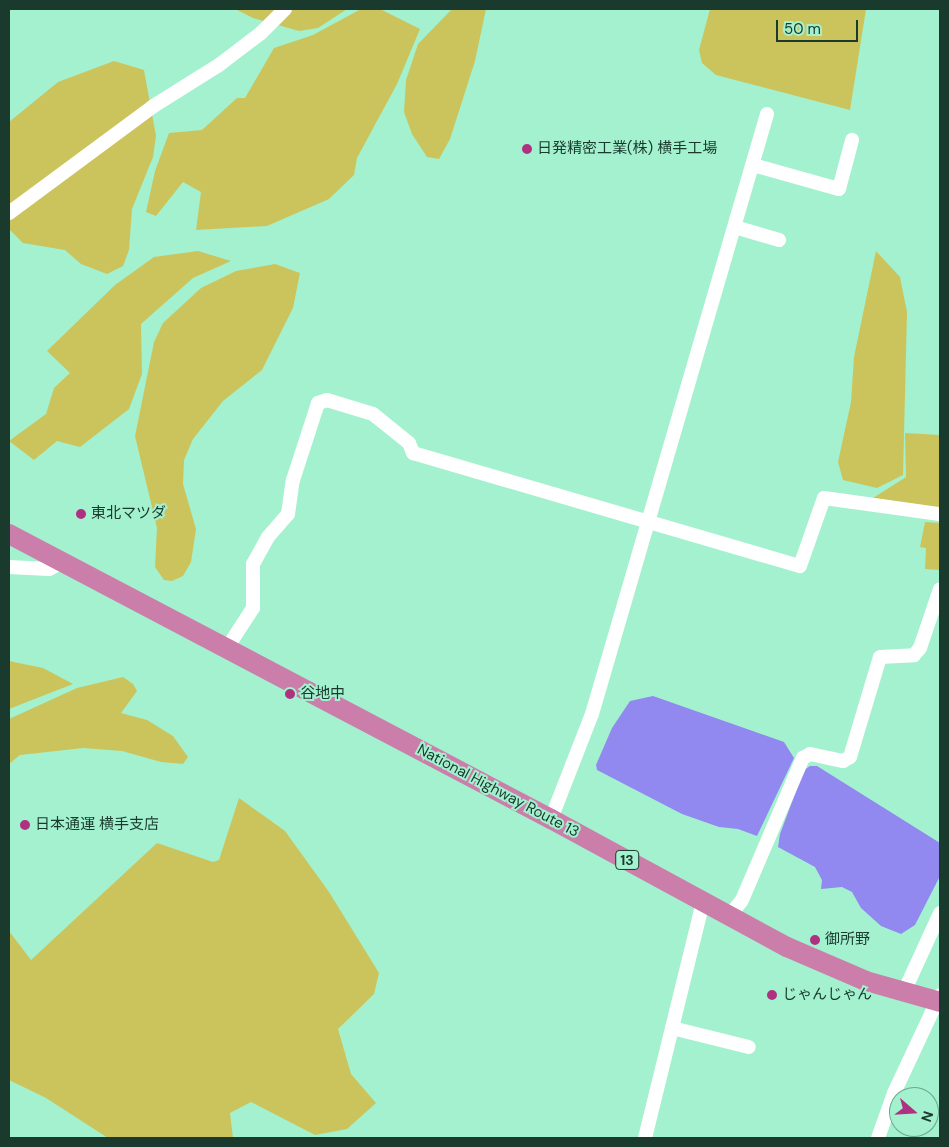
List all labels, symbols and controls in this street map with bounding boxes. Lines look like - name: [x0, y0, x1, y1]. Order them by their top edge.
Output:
- scale bar: [779, 10, 862, 42]
- text: 50 m: [784, 19, 821, 39]
- place label: 日発精密工業(株) 横手工場: [537, 140, 717, 158]
- marker: 日発精密工業(株) 横手工場: [521, 143, 533, 155]
- place label: 東北マツダ: [91, 505, 166, 523]
- marker: 東北マツダ: [75, 508, 87, 520]
- place label: 谷地中: [300, 685, 345, 703]
- marker: 谷地中: [284, 688, 296, 700]
- street label: National Highway Route 13: [414, 741, 582, 841]
- place label: 日本通運 横手支店: [35, 816, 159, 834]
- marker: 日本通運 横手支店: [19, 819, 31, 831]
- road number: 13: [614, 848, 640, 872]
- place label: 御所野: [825, 931, 870, 949]
- marker: 御所野: [809, 934, 821, 946]
- place label: じゃんじゃん: [782, 986, 872, 1004]
- marker: じゃんじゃん: [766, 989, 778, 1001]
- north arrow: [889, 1087, 939, 1137]
- text: N: [917, 1109, 937, 1124]

